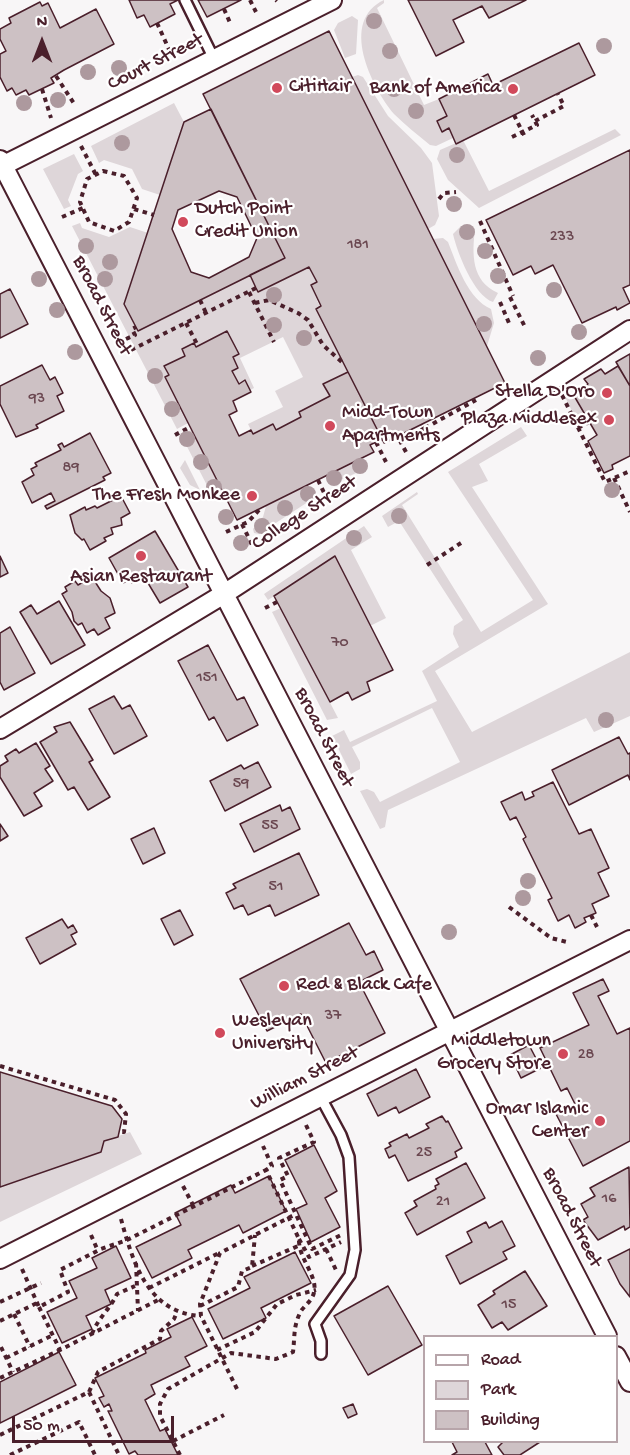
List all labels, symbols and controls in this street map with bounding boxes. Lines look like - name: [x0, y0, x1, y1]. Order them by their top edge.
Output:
- north arrow: [12, 12, 72, 72]
- text: N: [37, 14, 47, 33]
- street label: Court Street: [104, 29, 208, 97]
- place label: CitiHair: [289, 76, 351, 100]
- place label: Bank of America: [370, 77, 501, 101]
- marker: CitiHair: [270, 81, 284, 95]
- marker: Bank of America: [506, 82, 520, 96]
- place label: Dutch Point Credit Union: [195, 198, 297, 245]
- marker: Dutch Point Credit Union: [176, 215, 190, 229]
- house number: 233: [550, 228, 574, 248]
- house number: 181: [347, 236, 369, 256]
- street label: Broad Street: [66, 252, 136, 360]
- place label: Stella D'Oro: [495, 381, 595, 405]
- marker: Stella D'Oro: [600, 386, 614, 400]
- house number: 93: [29, 390, 45, 410]
- place label: Midd-Town Apartments: [342, 402, 440, 449]
- place label: Plaza Middlesex: [461, 408, 597, 432]
- marker: Plaza Middlesex: [602, 413, 616, 427]
- marker: Midd-Town Apartments: [323, 419, 337, 433]
- house number: 89: [63, 459, 79, 479]
- street label: College Street: [248, 471, 362, 557]
- place label: The Fresh Monkee: [93, 484, 240, 508]
- marker: The Fresh Monkee: [245, 489, 259, 503]
- marker: Asian Restaurant: [134, 549, 148, 563]
- place label: Asian Restaurant: [70, 566, 212, 590]
- house number: 70: [331, 634, 349, 654]
- house number: 151: [196, 669, 218, 689]
- street label: Broad Street: [288, 684, 358, 792]
- house number: 59: [233, 775, 249, 795]
- house number: 55: [262, 817, 278, 837]
- house number: 51: [269, 878, 283, 898]
- place label: Red & Black Cafe: [296, 974, 432, 998]
- marker: Red & Black Cafe: [277, 979, 291, 993]
- house number: 37: [325, 1007, 341, 1027]
- place label: Wesleyan University: [232, 1010, 313, 1057]
- marker: Wesleyan University: [213, 1026, 227, 1040]
- place label: Middletown Grocery Store: [437, 1030, 551, 1077]
- street label: William Street: [247, 1042, 363, 1116]
- house number: 28: [578, 1046, 594, 1066]
- marker: Middletown Grocery Store: [556, 1047, 570, 1061]
- place label: Omar Islamic Center: [486, 1098, 588, 1145]
- marker: Omar Islamic Center: [593, 1114, 607, 1128]
- house number: 25: [416, 1144, 432, 1164]
- street label: Broad Street: [536, 1164, 606, 1272]
- house number: 16: [602, 1190, 616, 1210]
- house number: 21: [436, 1193, 450, 1213]
- house number: 15: [502, 1296, 516, 1316]
- legend: [423, 1335, 618, 1443]
- text: Road: [481, 1350, 520, 1371]
- text: Park: [481, 1380, 515, 1401]
- scale bar: [15, 1404, 177, 1442]
- text: Building: [481, 1410, 540, 1431]
- text: 50 m: [23, 1416, 60, 1437]

